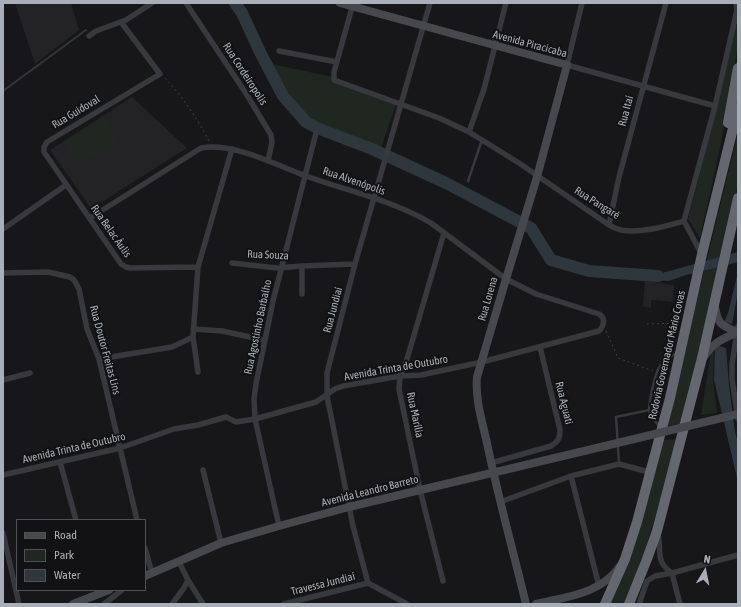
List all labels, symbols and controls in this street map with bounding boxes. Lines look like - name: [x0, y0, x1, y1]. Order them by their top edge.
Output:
- street label: Avenida Piracicaba: [491, 28, 569, 60]
- street label: Rua Cordeiropolis: [220, 40, 270, 108]
- street label: Rua Guidoval: [50, 92, 102, 132]
- street label: Rua Itaí: [616, 94, 636, 128]
- street label: Rua Alvenópolis: [321, 164, 387, 198]
- street label: Rua Pangaré: [572, 184, 622, 222]
- street label: Rua Belac Áulis: [88, 202, 134, 260]
- street label: Rua Souza: [247, 247, 289, 263]
- street label: Rua Lorena: [475, 275, 501, 323]
- street label: Rua Agostinho Barbalho: [241, 278, 275, 376]
- street label: Rua Jundiaí: [321, 286, 345, 334]
- street label: Rodovia Governador Mário Covas: [646, 289, 688, 421]
- street label: Rua Doutor Freitas Lins: [87, 304, 123, 396]
- street label: Avenida Trinta de Outubro: [343, 352, 449, 384]
- street label: Rua Aguati: [552, 380, 576, 426]
- street label: Rua Marília: [404, 391, 426, 439]
- street label: Avenida Trinta de Outubro: [21, 430, 127, 466]
- street label: Avenida Leandro Barreto: [320, 473, 420, 509]
- legend: [16, 519, 146, 591]
- text: Road: [54, 528, 77, 542]
- text: Park: [54, 548, 74, 562]
- north arrow: [685, 551, 725, 591]
- text: N: [703, 553, 711, 566]
- text: Water: [54, 568, 80, 582]
- street label: Travessa Jundiaí: [290, 570, 356, 598]

